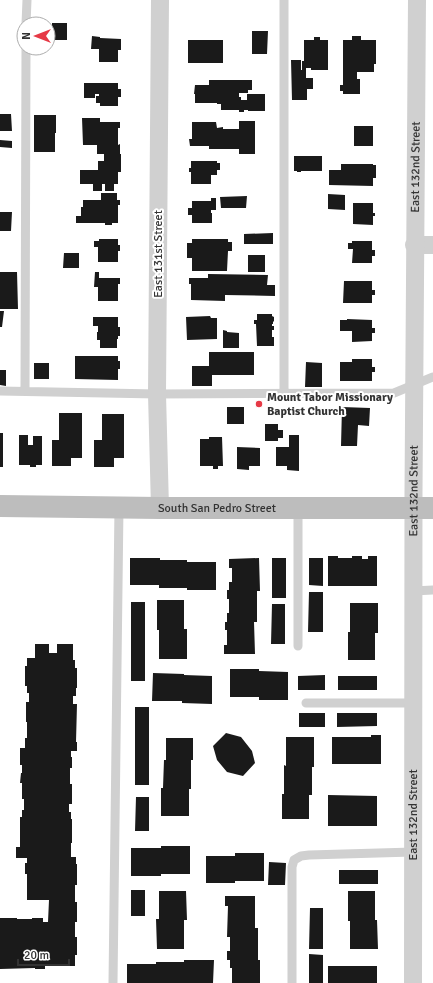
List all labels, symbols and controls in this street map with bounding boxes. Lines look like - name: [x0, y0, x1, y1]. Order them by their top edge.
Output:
- north arrow: [16, 16, 56, 56]
- text: N: [20, 32, 33, 40]
- street label: East 132nd Street: [408, 121, 424, 213]
- street label: East 131st Street: [151, 210, 166, 298]
- place label: Mount Tabor Missionary Baptist Church: [267, 390, 393, 419]
- marker: Mount Tabor Missionary Baptist Church: [254, 399, 264, 409]
- street label: East 132nd Street: [406, 445, 422, 537]
- street label: South San Pedro Street: [158, 501, 276, 516]
- street label: East 132nd Street: [406, 769, 421, 861]
- scale bar: [18, 941, 69, 967]
- text: 20 m: [24, 948, 49, 963]

